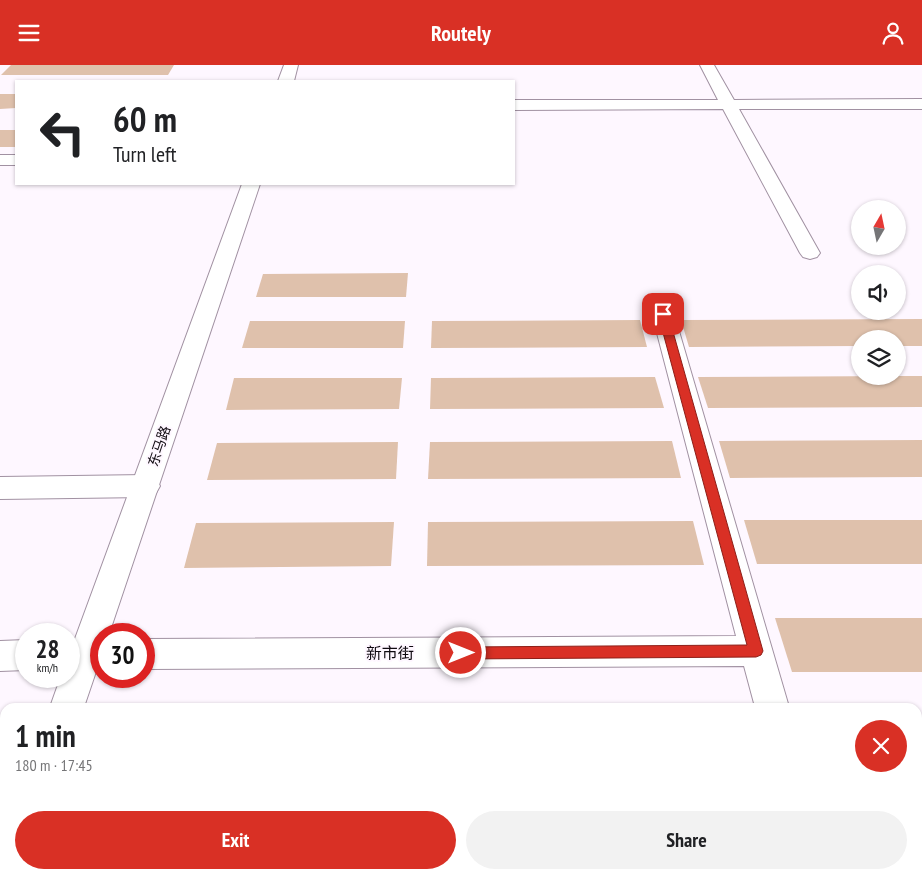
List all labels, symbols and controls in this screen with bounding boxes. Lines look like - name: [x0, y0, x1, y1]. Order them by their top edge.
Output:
- icon: menu: [15, 19, 43, 47]
- text: Routely: [431, 19, 491, 47]
- icon: person: [879, 19, 907, 47]
- text: 60 m: [113, 96, 177, 142]
- icon: left: [30, 100, 95, 165]
- text: Turn left: [113, 140, 177, 168]
- north arrow: [851, 200, 906, 255]
- map controls: [851, 200, 906, 385]
- button: sound: [851, 265, 906, 320]
- pin: [642, 293, 684, 335]
- icon: arrive: [649, 300, 677, 328]
- button: layers: [851, 330, 906, 385]
- street label: 东马路: [144, 423, 174, 469]
- speed limit sign: 30: [90, 623, 155, 688]
- position arrow: [434, 626, 486, 678]
- text: 28: [36, 633, 59, 665]
- street label: 新市街: [366, 643, 414, 663]
- text: km/h: [37, 660, 58, 675]
- text: 1 min: [15, 716, 76, 755]
- button: close: [855, 720, 907, 772]
- text: 180 m · 17:45: [15, 755, 93, 775]
- button: Exit: [15, 811, 456, 869]
- button: Share: [466, 811, 907, 869]

